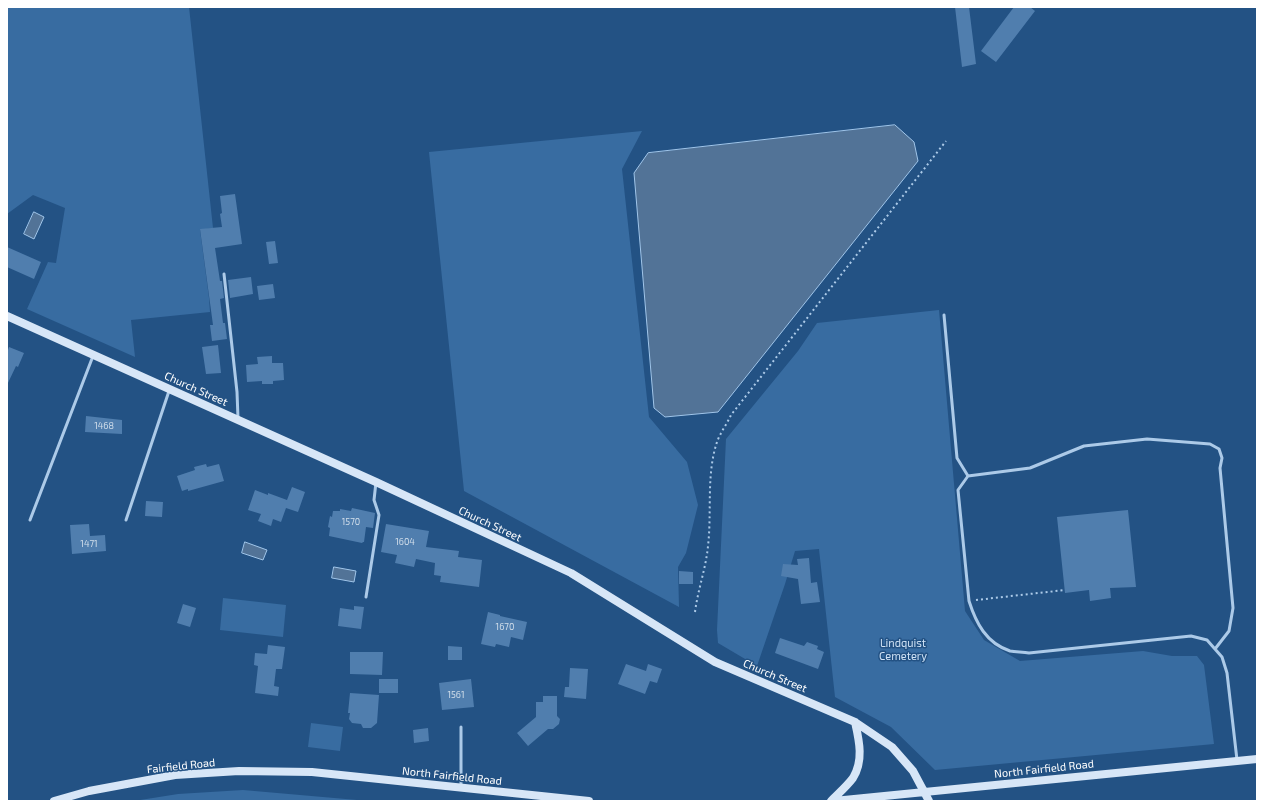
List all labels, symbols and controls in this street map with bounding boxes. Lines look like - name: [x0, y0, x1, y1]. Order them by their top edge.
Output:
- street label: Church Street: [162, 369, 230, 409]
- house number: 1468: [94, 421, 114, 431]
- street label: Church Street: [456, 504, 524, 544]
- house number: 1570: [342, 517, 360, 527]
- house number: 1604: [395, 537, 415, 547]
- house number: 1471: [80, 539, 98, 549]
- house number: 1670: [496, 622, 514, 632]
- park label: Lindquist Cemetery: [879, 636, 927, 662]
- street label: Church Street: [741, 657, 809, 695]
- house number: 1561: [447, 690, 465, 700]
- street label: Fairfield Road: [146, 756, 216, 776]
- street label: North Fairfield Road: [993, 757, 1095, 781]
- street label: North Fairfield Road: [401, 764, 503, 788]

